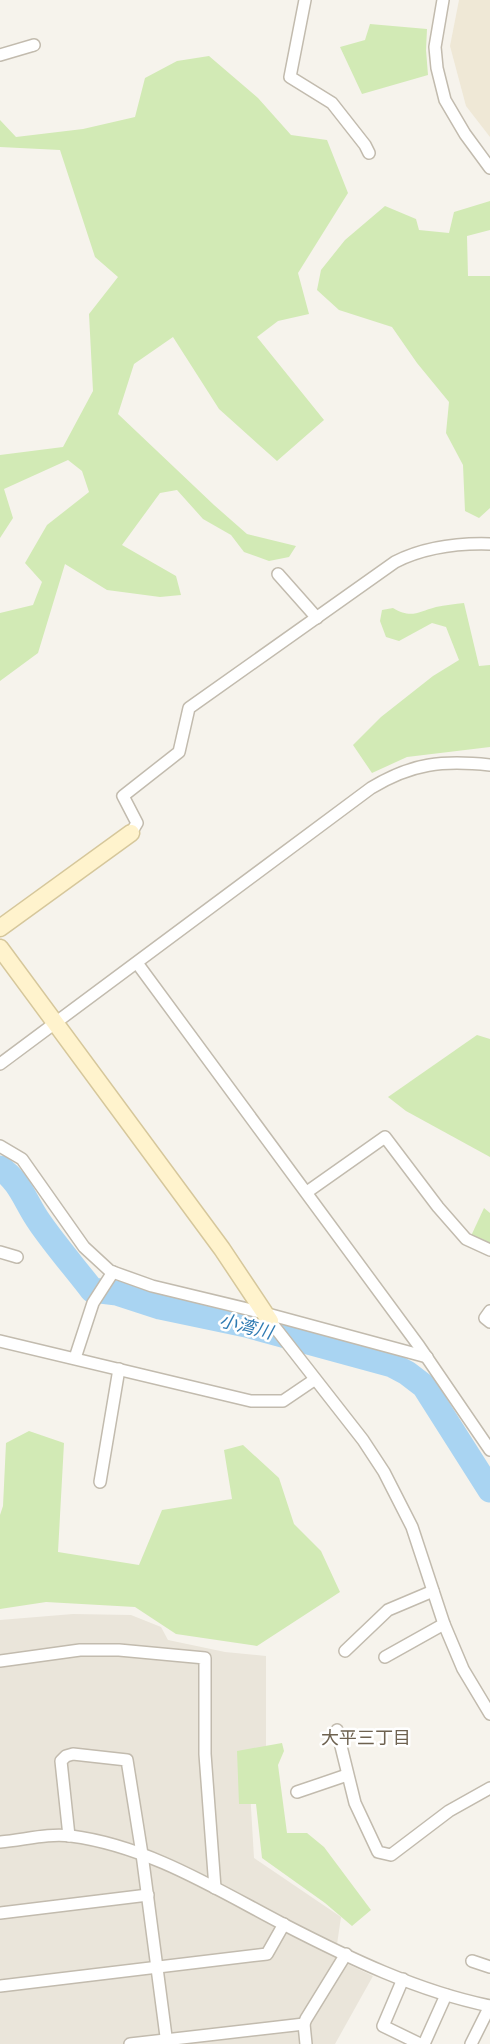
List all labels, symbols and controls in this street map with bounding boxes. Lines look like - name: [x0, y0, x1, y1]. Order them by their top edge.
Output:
- water label: 小湾川: [217, 1308, 277, 1344]
- district label: 大平三丁目: [321, 1726, 411, 1749]

